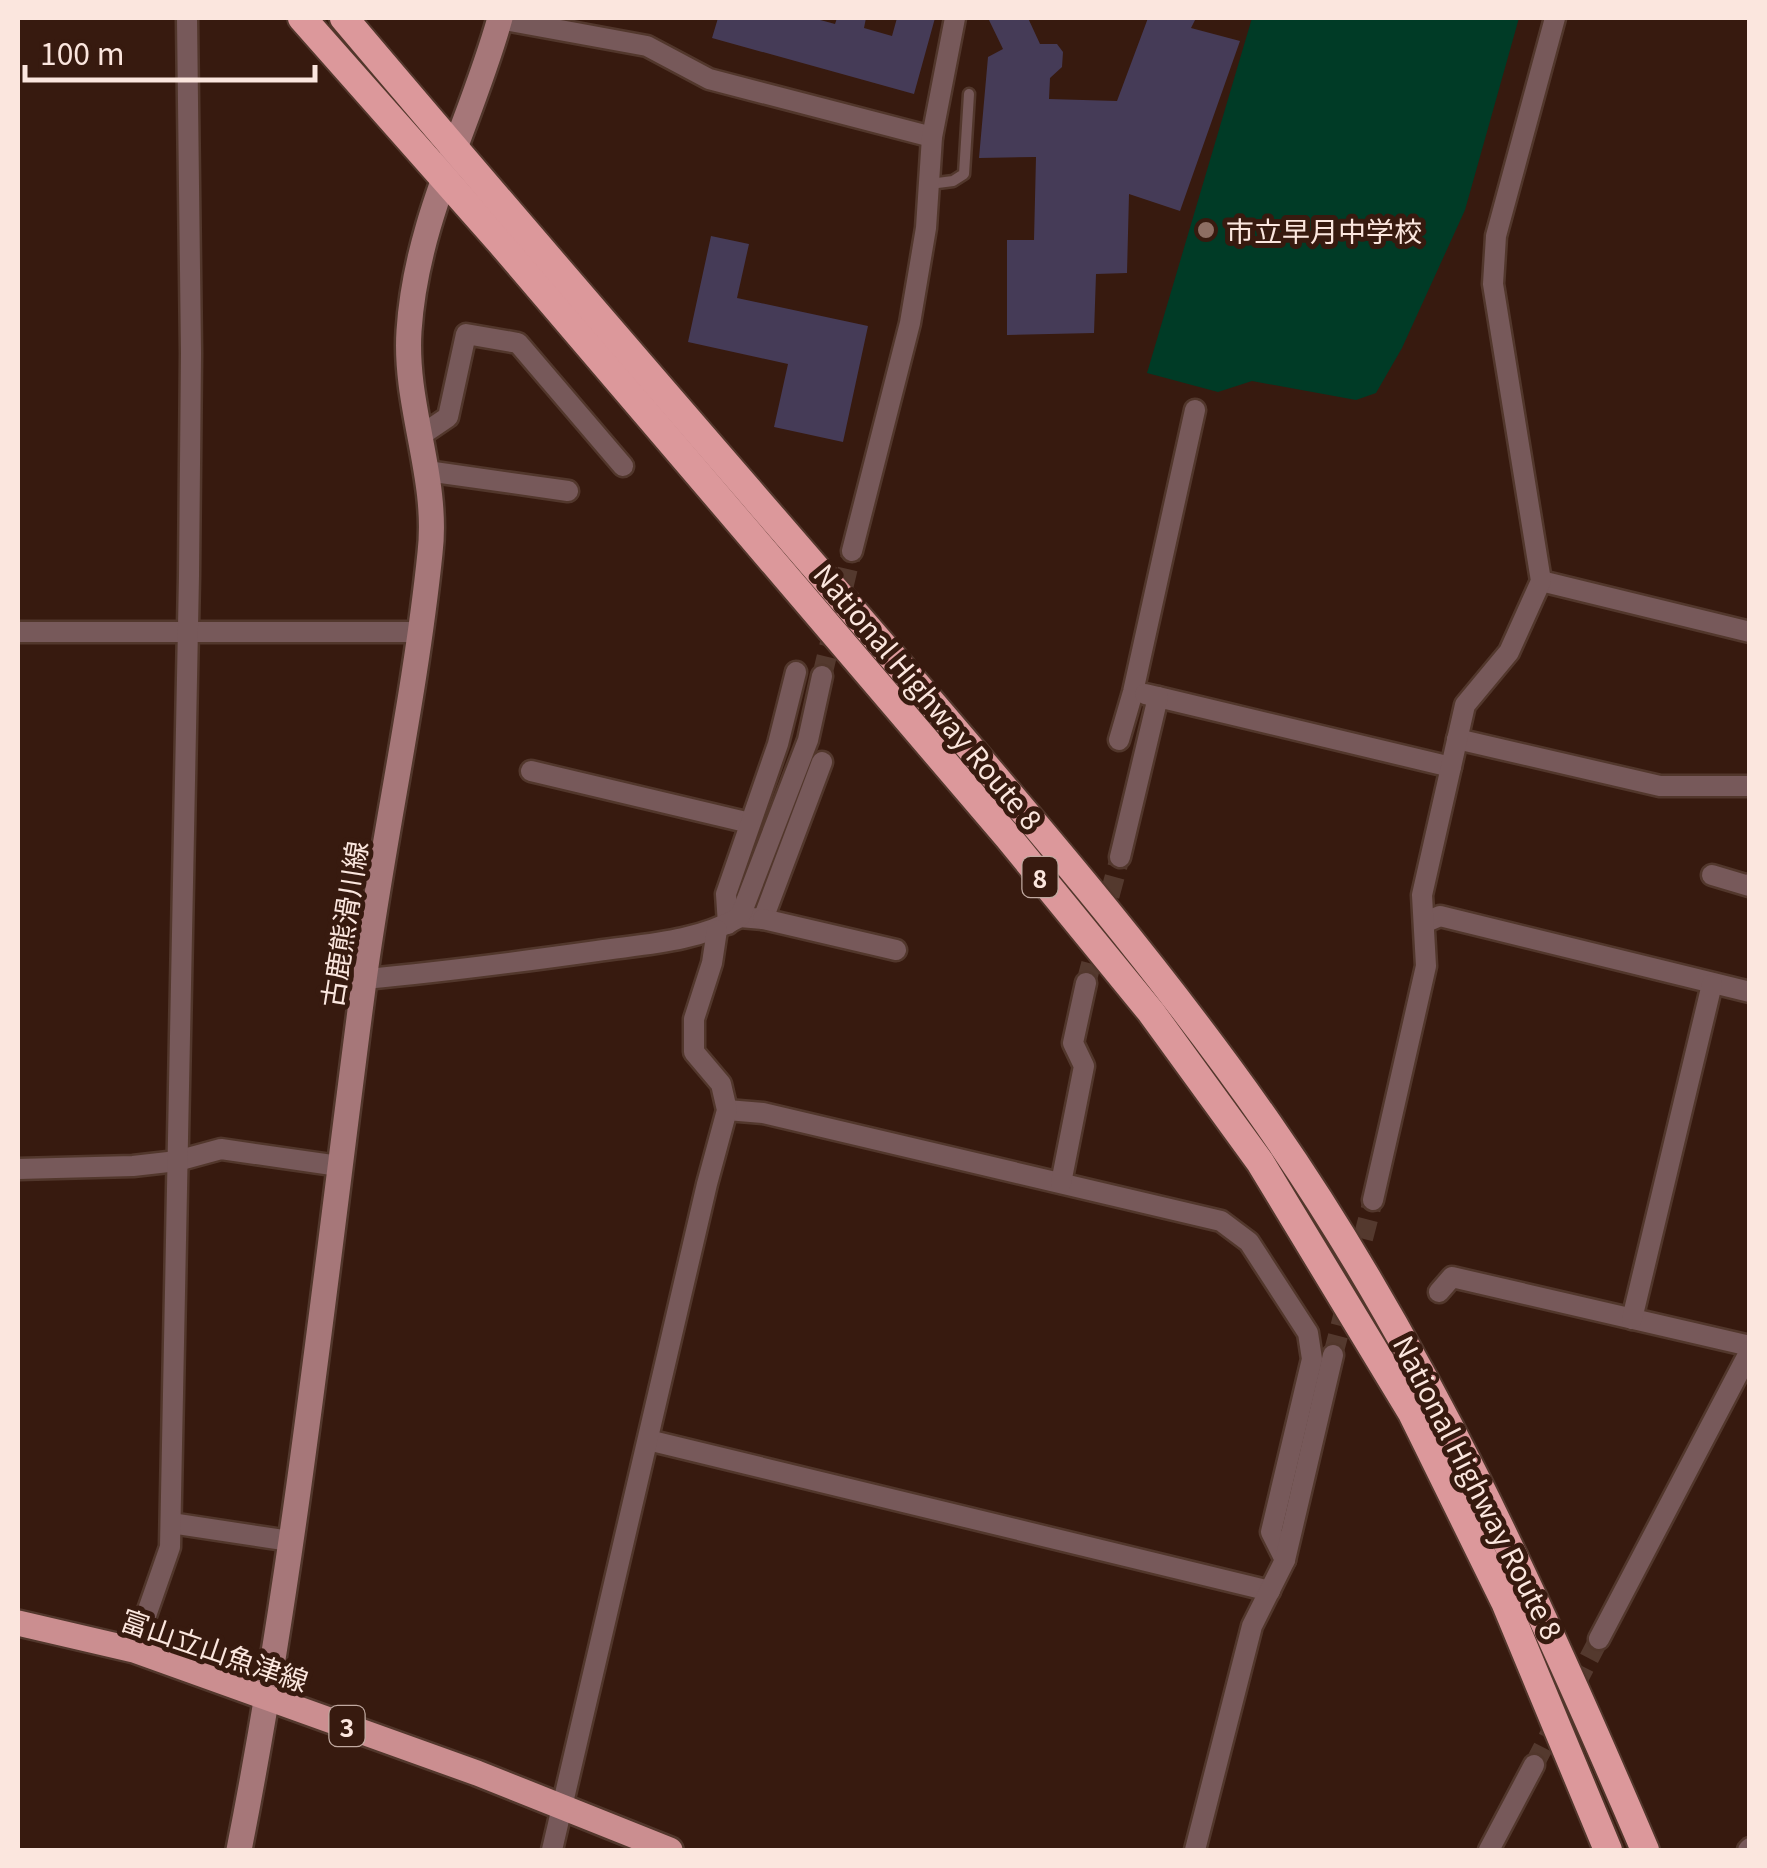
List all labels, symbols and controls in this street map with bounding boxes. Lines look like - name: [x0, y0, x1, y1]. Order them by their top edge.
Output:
- scale bar: [25, 20, 315, 82]
- text: 100 m: [40, 30, 124, 74]
- place label: 市立早月中学校: [1226, 210, 1422, 250]
- marker: 市立早月中学校: [1195, 219, 1217, 241]
- street label: National Highway Route 8: [806, 554, 1052, 838]
- street label: 古鹿熊滑川線: [310, 838, 376, 1010]
- road number: 8: [1022, 857, 1058, 897]
- street label: National Highway Route 8: [1385, 1328, 1573, 1646]
- street label: 富山立山魚津線: [116, 1598, 314, 1700]
- road number: 3: [330, 1706, 364, 1746]

